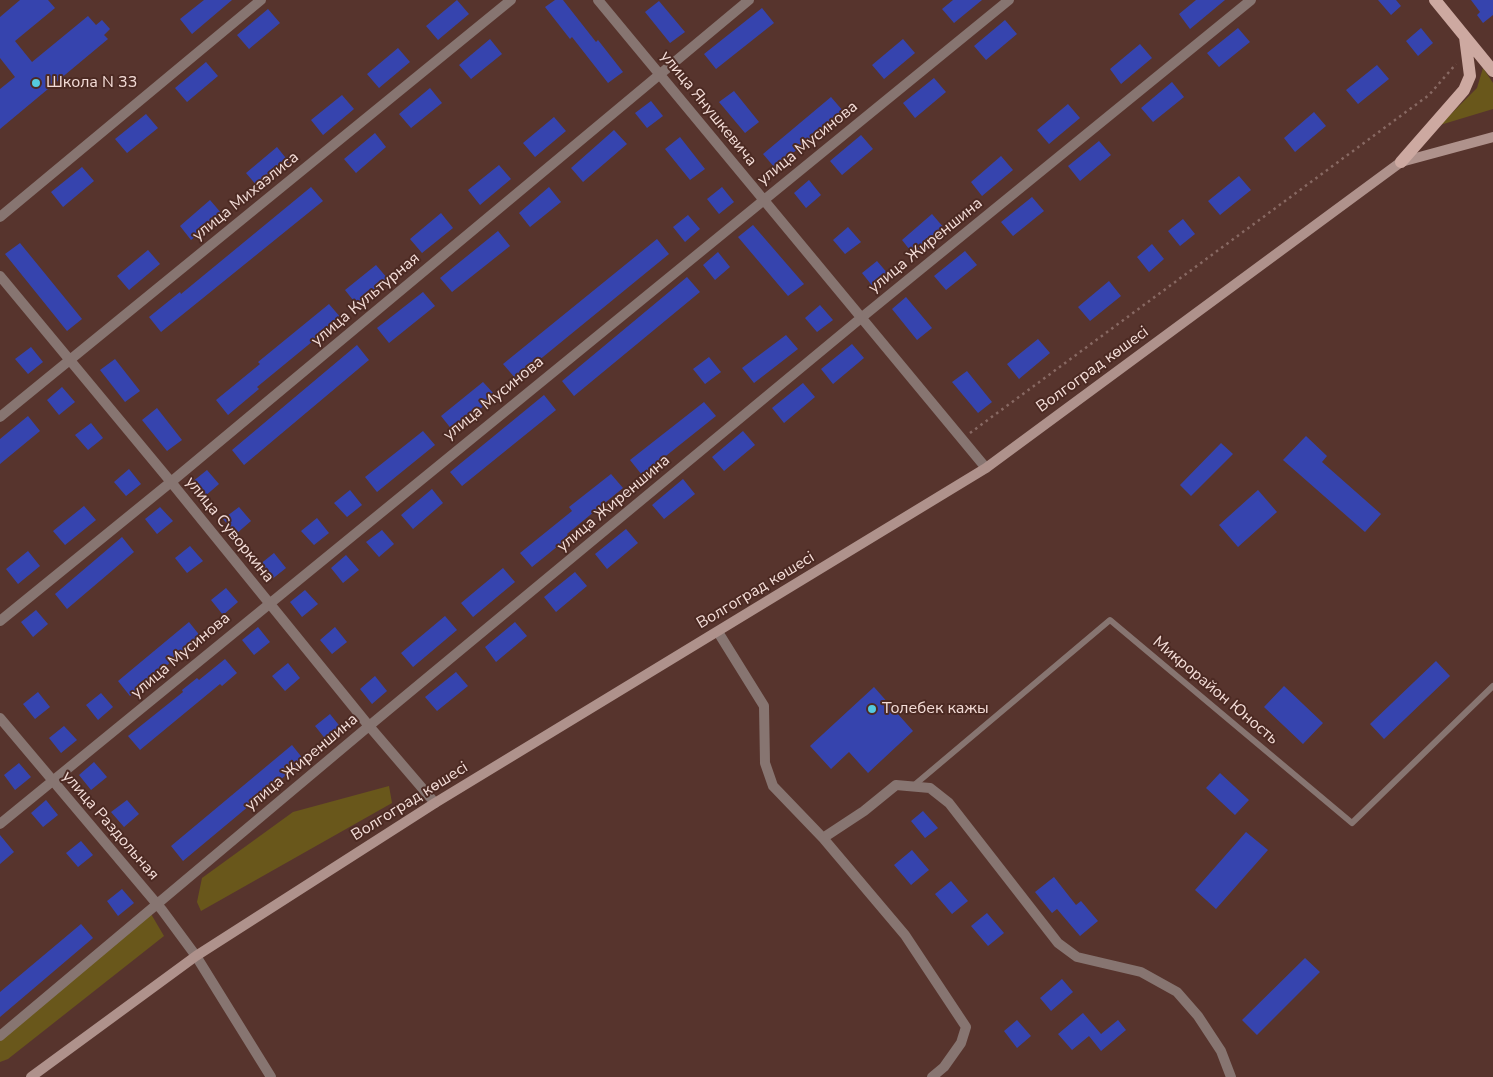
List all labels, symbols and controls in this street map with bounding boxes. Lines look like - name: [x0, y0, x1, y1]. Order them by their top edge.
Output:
- street label: улица Янушкевича: [656, 48, 760, 170]
- place label: Школа N 33: [46, 73, 137, 93]
- marker: Школа N 33: [30, 77, 42, 89]
- street label: улица Мусинова: [754, 98, 862, 190]
- street label: улица Михаэлиса: [189, 148, 303, 246]
- street label: улица Жиреншина: [865, 194, 987, 298]
- street label: улица Культурная: [308, 249, 424, 351]
- street label: Волгоград көшесі: [1033, 323, 1153, 417]
- street label: улица Мусинова: [440, 353, 548, 445]
- street label: улица Жиреншина: [554, 451, 674, 557]
- street label: улица Суворкина: [180, 473, 278, 587]
- street label: Волгоград көшесі: [694, 548, 818, 634]
- street label: улица Мусинова: [128, 609, 234, 703]
- street label: Микрорайон Юность: [1148, 633, 1282, 749]
- place label: Толебек кажы: [882, 699, 989, 719]
- marker: Толебек кажы: [866, 703, 878, 715]
- street label: улица Жиреншина: [242, 710, 362, 816]
- street label: Волгоград көшесі: [348, 758, 472, 846]
- street label: улица Раздольная: [57, 768, 163, 884]

